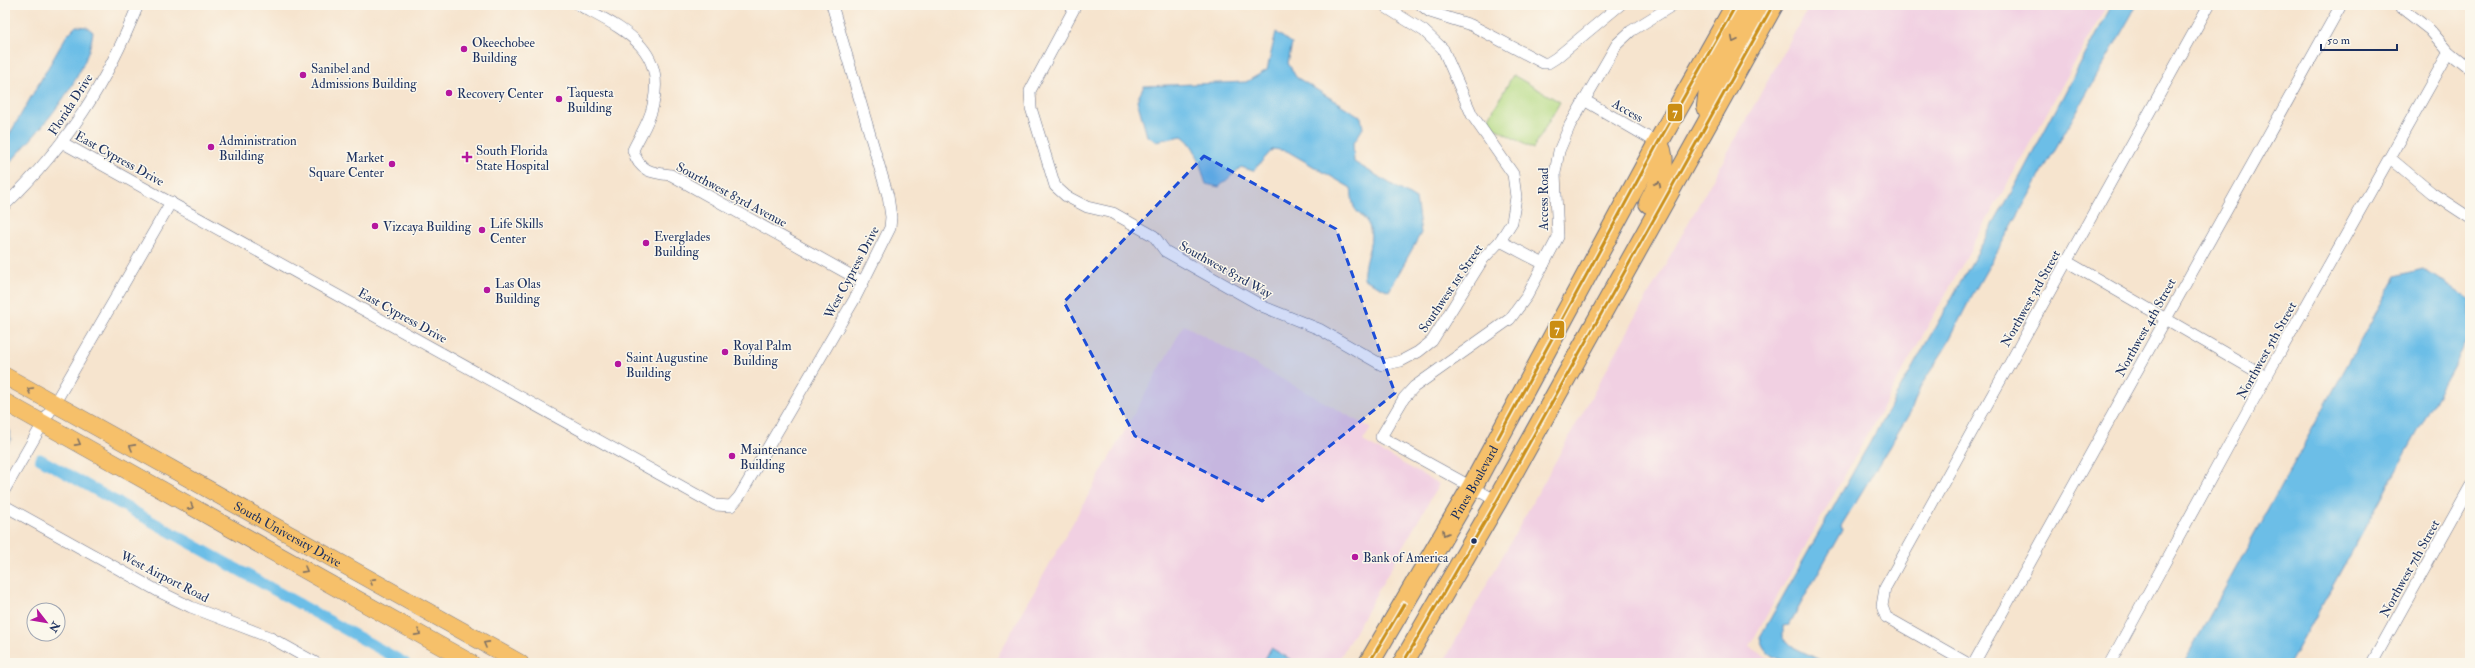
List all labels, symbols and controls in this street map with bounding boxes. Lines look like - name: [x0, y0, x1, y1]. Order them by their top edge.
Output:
- scale bar: [2321, 26, 2397, 52]
- text: 50 m: [2327, 33, 2351, 48]
- place label: Okeechobee Building: [472, 35, 536, 66]
- one-way arrow: [1731, 36, 1739, 43]
- marker: Okeechobee Building: [459, 44, 469, 54]
- place label: Sanibel and Admissions Building: [310, 61, 417, 92]
- street label: Florida Drive: [45, 70, 97, 138]
- marker: Sanibel and Admissions Building: [298, 70, 308, 80]
- place label: Taquesta Building: [567, 85, 614, 116]
- place label: Recovery Center: [457, 86, 543, 103]
- marker: Recovery Center: [444, 88, 454, 98]
- marker: Taquesta Building: [554, 94, 564, 104]
- street label: Access: [1608, 95, 1646, 126]
- line badge: 7: [1667, 103, 1683, 122]
- text: 7: [1672, 106, 1678, 119]
- street label: East Cypress Drive: [72, 128, 167, 191]
- place label: Administration Building: [218, 133, 297, 164]
- marker: Administration Building: [206, 142, 216, 152]
- place label: South Florida State Hospital: [476, 143, 550, 175]
- place label: Market Square Center: [309, 150, 384, 181]
- marker: South Florida State Hospital: [461, 151, 473, 163]
- marker: Market Square Center: [387, 159, 397, 169]
- street label: Sourthwest 83rd Avenue: [673, 159, 790, 231]
- street label: Access Road: [1536, 167, 1552, 231]
- one-way arrow: [1653, 181, 1661, 188]
- place label: Life Skills Center: [490, 216, 544, 247]
- place label: Vizcaya Building: [383, 219, 472, 236]
- marker: Vizcaya Building: [370, 221, 380, 231]
- street label: West Cypress Drive: [820, 223, 884, 323]
- marker: Life Skills Center: [477, 225, 487, 235]
- place label: Everglades Building: [654, 229, 711, 260]
- marker: Everglades Building: [641, 238, 651, 248]
- street label: Southwest 83rd Way: [1176, 238, 1275, 303]
- street label: Southwest 1st Street: [1415, 241, 1486, 336]
- street label: Northwest 3rd Street: [1998, 247, 2064, 350]
- street label: Northwest 4th Street: [2112, 275, 2180, 380]
- place label: Las Olas Building: [495, 276, 541, 307]
- street label: East Cypress Drive: [355, 285, 450, 348]
- marker: Las Olas Building: [482, 285, 492, 295]
- street label: Northwest 5th Street: [2233, 299, 2300, 402]
- line badge: 7: [1549, 320, 1565, 339]
- text: 7: [1554, 323, 1560, 336]
- place label: Royal Palm Building: [733, 338, 792, 369]
- marker: Royal Palm Building: [720, 347, 730, 357]
- place label: Saint Augustine Building: [626, 350, 709, 381]
- marker: Saint Augustine Building: [613, 359, 623, 369]
- one-way arrow: [27, 387, 34, 394]
- one-way arrow: [74, 439, 81, 446]
- place label: Maintenance Building: [740, 442, 808, 473]
- street label: Pines Boulevard: [1448, 442, 1502, 523]
- one-way arrow: [129, 445, 136, 452]
- marker: Maintenance Building: [727, 451, 737, 461]
- street label: South University Drive: [231, 498, 345, 571]
- one-way arrow: [187, 502, 194, 509]
- street label: Northwest 7th Street: [2376, 517, 2443, 620]
- one-way arrow: [1443, 529, 1450, 536]
- unlabelled marker: [1469, 536, 1479, 546]
- street label: West Airport Road: [116, 547, 212, 607]
- place label: Bank of America: [1363, 550, 1449, 566]
- marker: Bank of America: [1350, 552, 1360, 562]
- one-way arrow: [301, 565, 308, 573]
- one-way arrow: [369, 578, 376, 585]
- north arrow: [26, 602, 66, 642]
- text: N: [45, 618, 63, 635]
- one-way arrow: [414, 629, 421, 636]
- one-way arrow: [483, 641, 490, 649]

